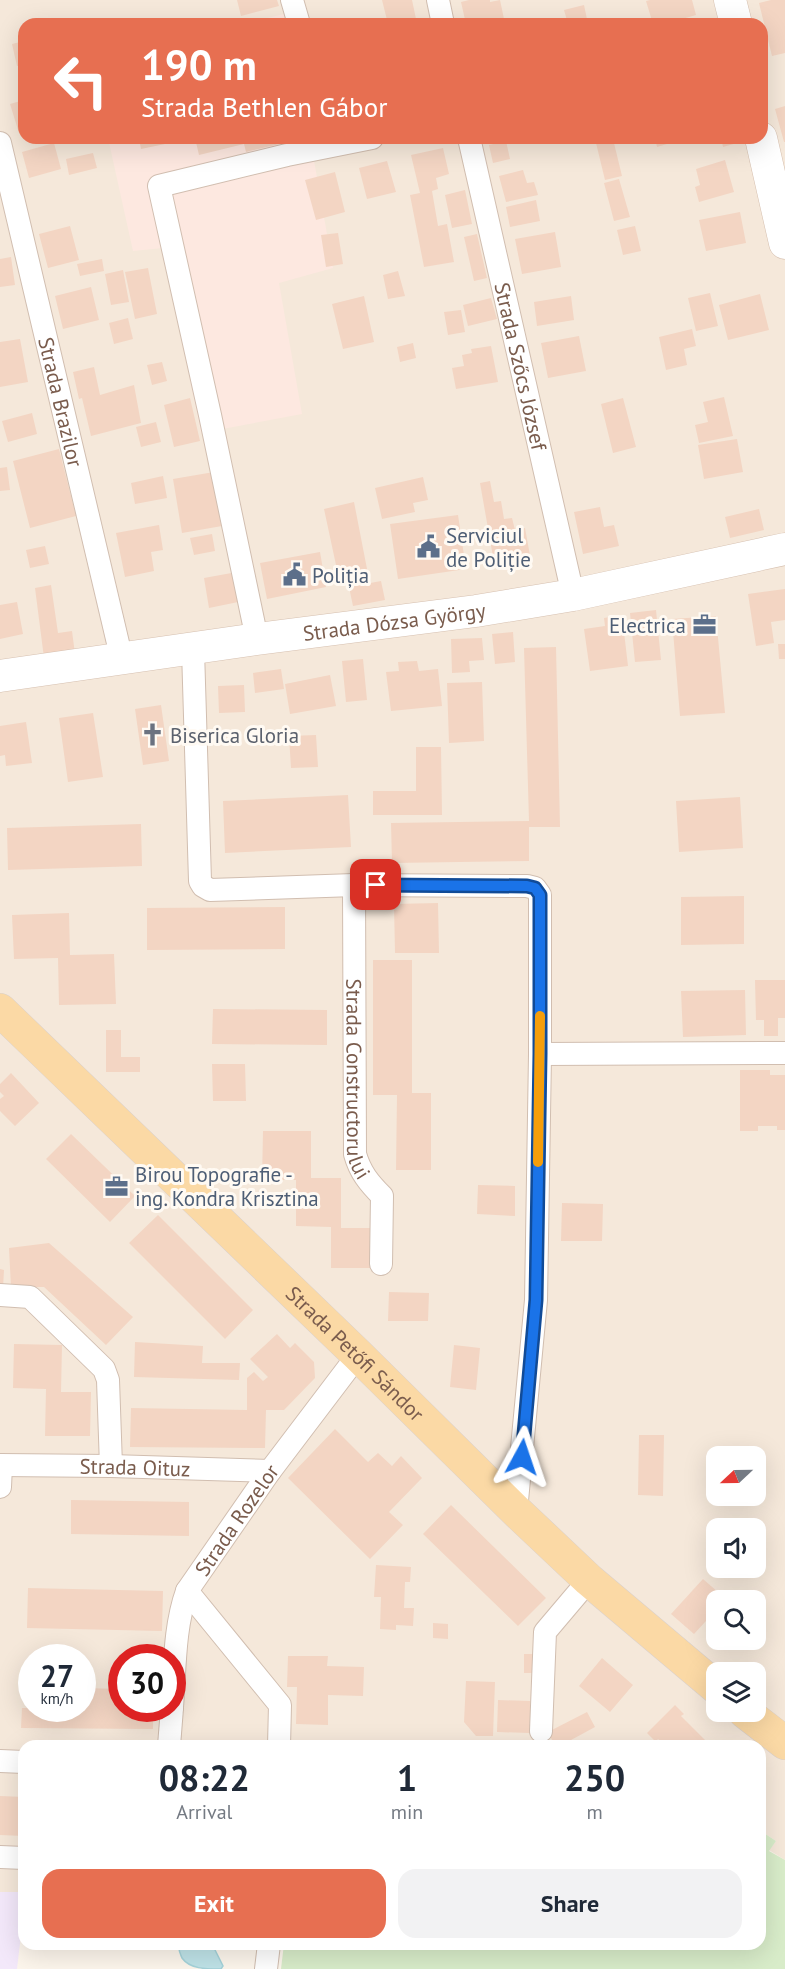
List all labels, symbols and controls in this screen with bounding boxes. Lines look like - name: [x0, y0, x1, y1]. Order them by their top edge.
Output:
- text: 190 m: [141, 37, 257, 92]
- icon: left: [42, 42, 120, 120]
- text: Strada Bethlen Gábor: [141, 90, 387, 124]
- street label: Strada Szőcs József: [489, 280, 553, 454]
- street label: Strada Brazilor: [33, 334, 89, 470]
- place label: Serviciul de Poliție: [446, 522, 531, 573]
- public building icon: Serviciul de Poliție: [415, 534, 441, 560]
- public building icon: Poliția: [281, 562, 307, 588]
- place label: Poliția: [312, 562, 369, 589]
- street label: Strada Dózsa György: [301, 596, 488, 647]
- place label: Electrica: [609, 612, 686, 639]
- office icon: Electrica: [691, 612, 717, 638]
- church icon: Biserica Gloria: [139, 722, 165, 748]
- place label: Biserica Gloria: [170, 722, 299, 749]
- pin: [350, 859, 401, 910]
- icon: arrive: [359, 868, 392, 901]
- street label: Strada Constructorului: [341, 979, 377, 1184]
- place label: Birou Topografie - ing. Kondra Krisztina: [135, 1161, 319, 1212]
- office icon: Birou Topografie - ing. Kondra Krisztina: [104, 1173, 130, 1199]
- street label: Strada Petőfi Sándor: [281, 1280, 430, 1427]
- position arrow: [490, 1425, 554, 1489]
- north arrow: [706, 1446, 766, 1506]
- map controls: [706, 1446, 766, 1722]
- street label: Strada Oituz: [79, 1452, 191, 1482]
- street label: Strada Rozelor: [188, 1458, 284, 1581]
- button: sound: [706, 1518, 766, 1578]
- button: search: [706, 1590, 766, 1650]
- speed limit sign: 30: [108, 1644, 186, 1722]
- text: 27: [40, 1656, 74, 1695]
- button: layers: [706, 1662, 766, 1722]
- text: km/h: [41, 1689, 73, 1708]
- text: 08:22: [159, 1754, 250, 1801]
- text: 1: [397, 1754, 417, 1801]
- text: 250: [564, 1754, 625, 1801]
- text: Arrival: [176, 1799, 232, 1825]
- text: min: [391, 1799, 423, 1825]
- text: m: [587, 1799, 603, 1825]
- button: Exit: [42, 1869, 386, 1938]
- button: Share: [398, 1869, 742, 1938]

